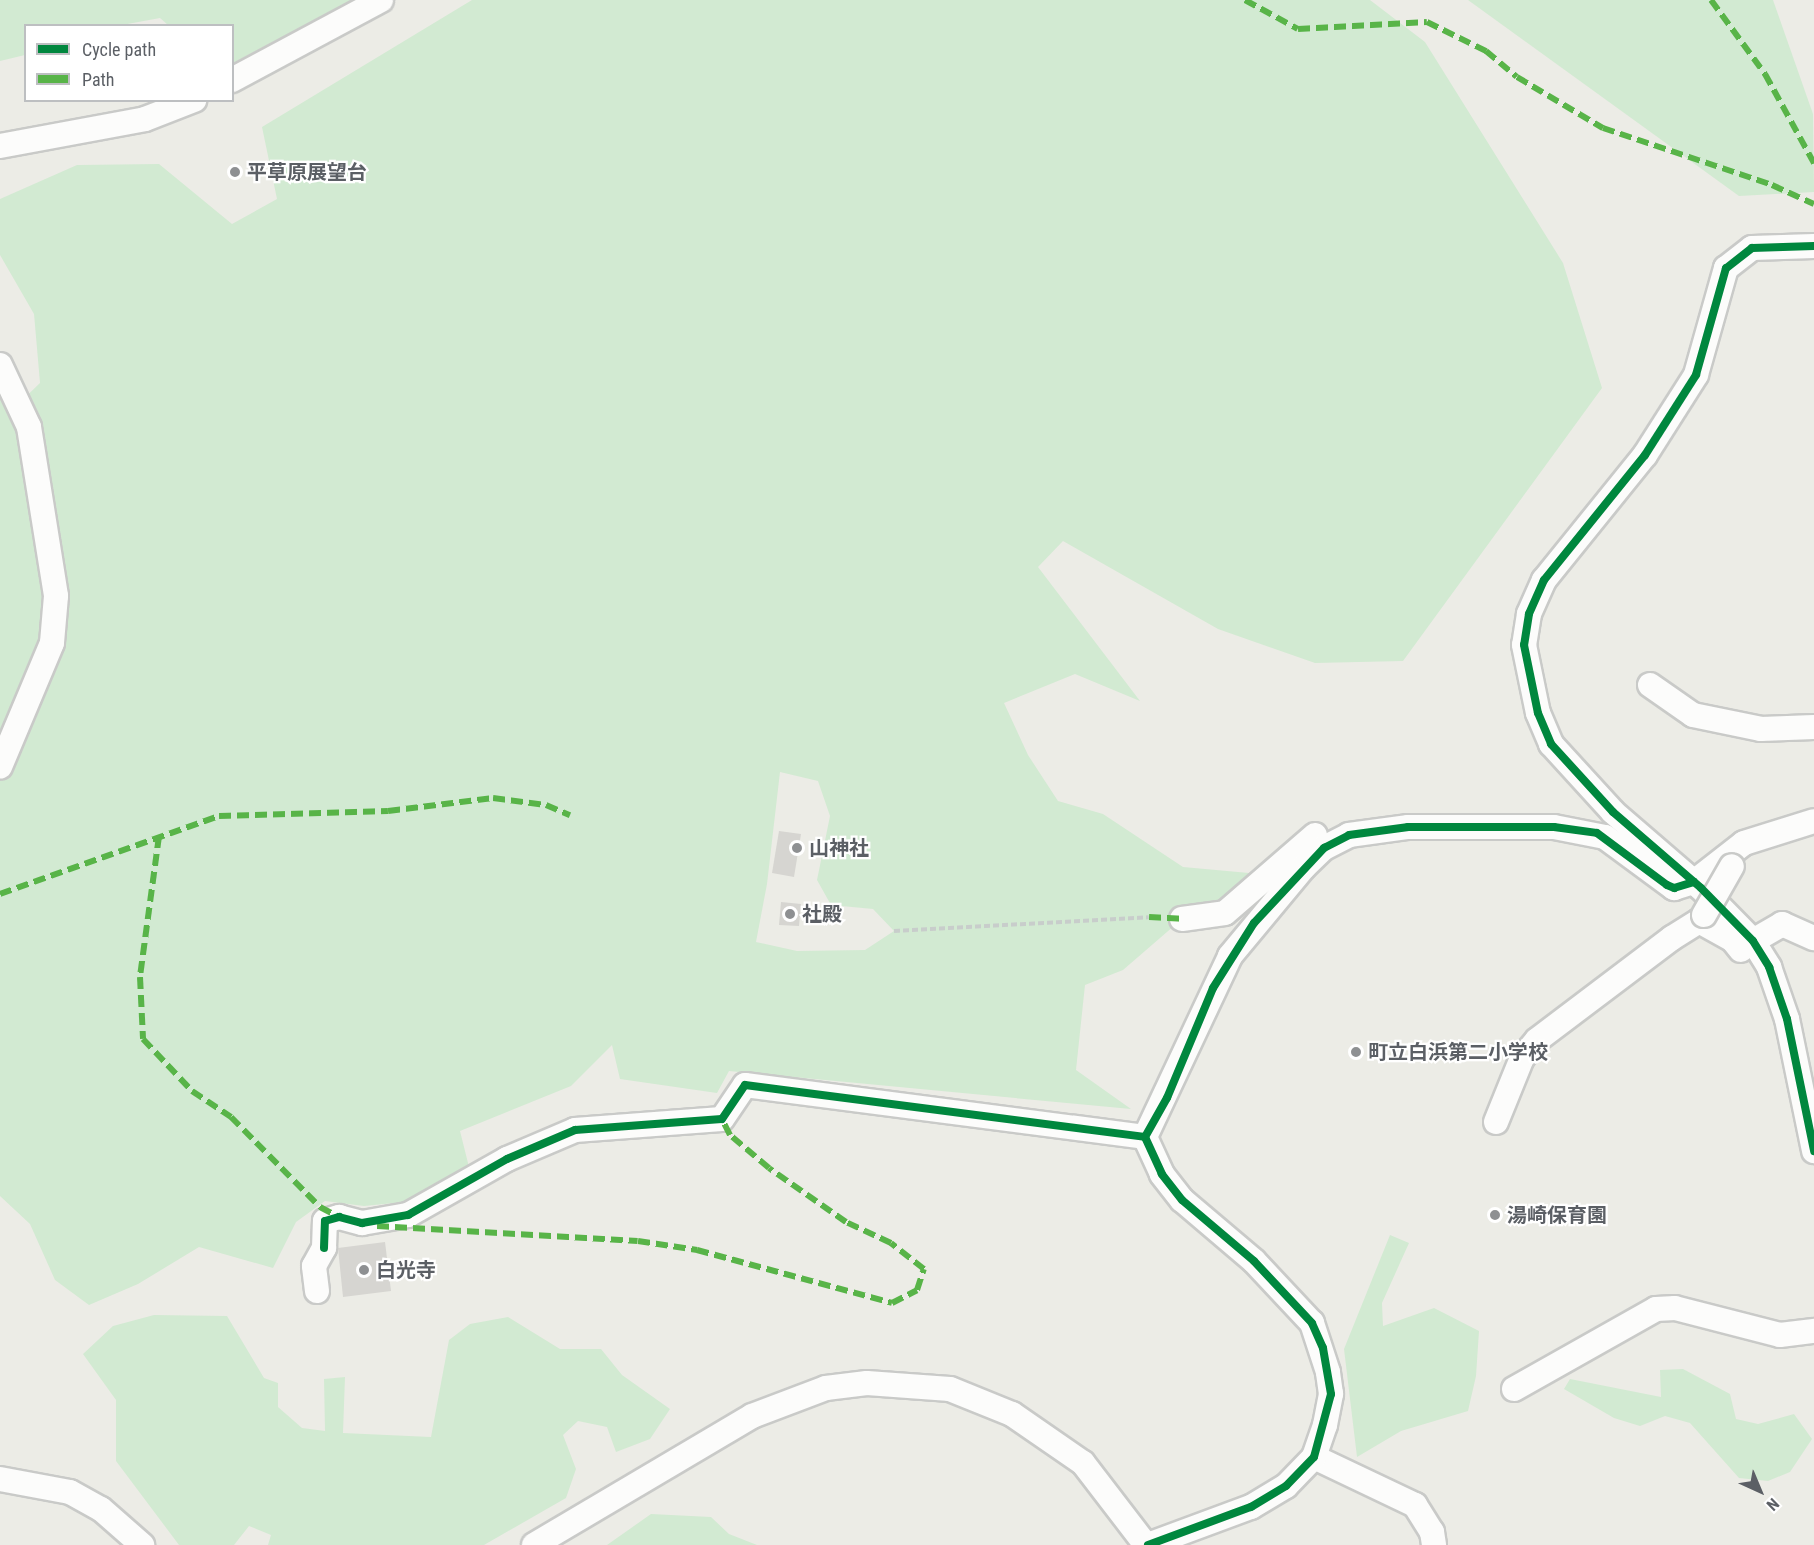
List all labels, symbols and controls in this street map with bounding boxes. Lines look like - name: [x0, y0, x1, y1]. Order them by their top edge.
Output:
- legend: [24, 24, 234, 102]
- text: Cycle path: [82, 39, 156, 60]
- text: Path: [82, 69, 115, 90]
- place label: 平草原展望台: [247, 160, 367, 184]
- marker: 平草原展望台: [228, 165, 242, 179]
- place label: 山神社: [809, 836, 869, 860]
- marker: 山神社: [790, 841, 804, 855]
- place label: 社殿: [802, 902, 842, 926]
- marker: 社殿: [783, 907, 797, 921]
- place label: 町立白浜第二小学校: [1368, 1040, 1548, 1064]
- marker: 町立白浜第二小学校: [1349, 1045, 1363, 1059]
- place label: 湯崎保育園: [1507, 1203, 1607, 1227]
- marker: 湯崎保育園: [1488, 1208, 1502, 1222]
- place label: 白光寺: [376, 1258, 436, 1282]
- marker: 白光寺: [357, 1263, 371, 1277]
- north arrow: [1730, 1461, 1790, 1521]
- text: N: [1763, 1494, 1783, 1515]

